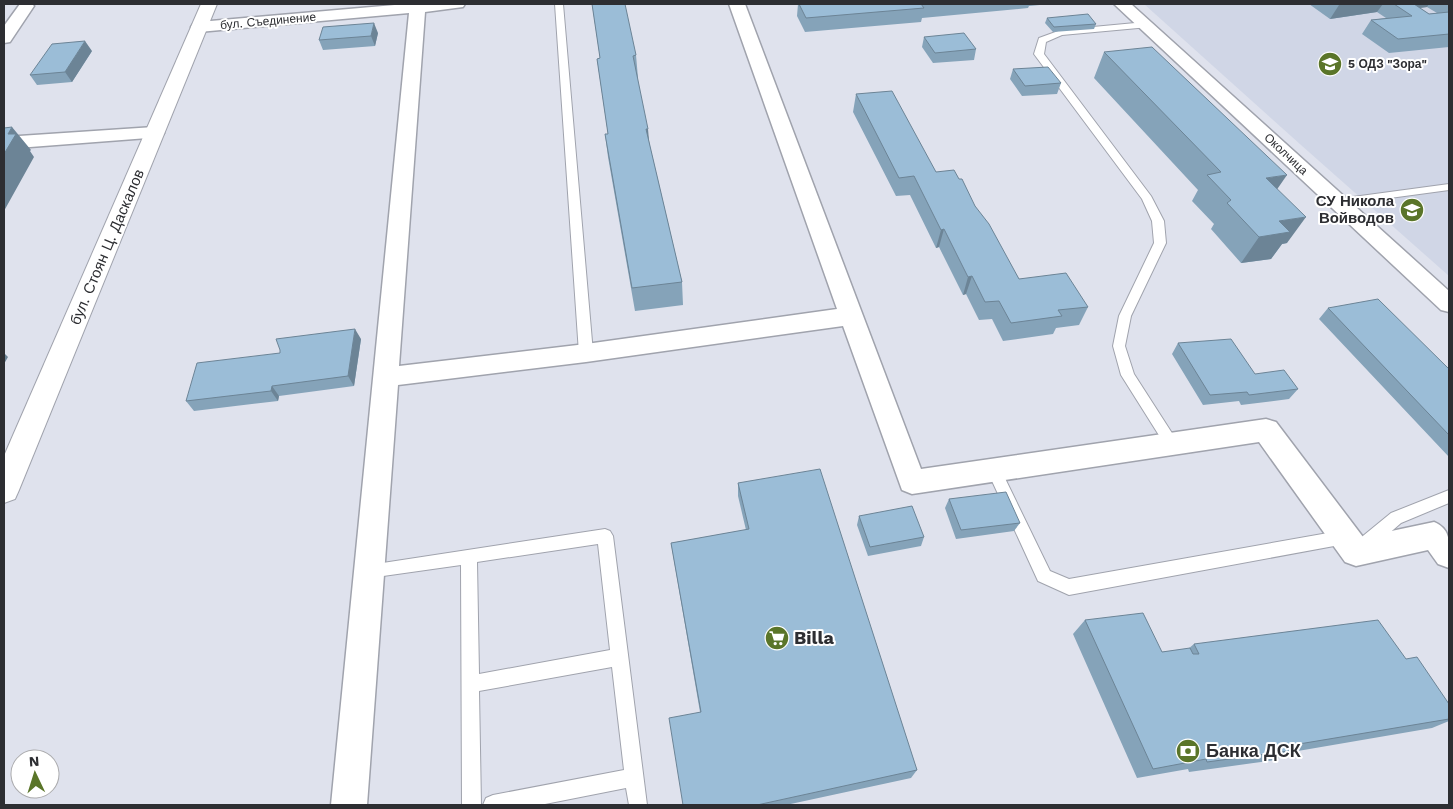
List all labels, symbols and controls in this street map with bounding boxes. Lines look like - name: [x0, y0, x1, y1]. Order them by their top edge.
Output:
- street label: бул. Съединение: [219, 10, 317, 32]
- school or university icon: 5 ОДЗ "Зора": [1317, 51, 1343, 77]
- place label: 5 ОДЗ "Зора": [1348, 57, 1427, 71]
- street label: Околчица: [1261, 130, 1311, 178]
- street label: бул. Стоян Ц. Даскалов: [66, 166, 148, 328]
- place label: СУ Никола Войводов: [1316, 192, 1395, 227]
- school or university icon: СУ Никола Войводов: [1399, 197, 1425, 223]
- supermarket icon: Billa: [764, 625, 790, 651]
- place label: Billa: [794, 627, 834, 648]
- bank icon: Банка ДСК: [1175, 738, 1201, 764]
- place label: Банка ДСК: [1206, 740, 1302, 761]
- north arrow: [10, 749, 60, 799]
- text: N: [28, 753, 40, 769]

